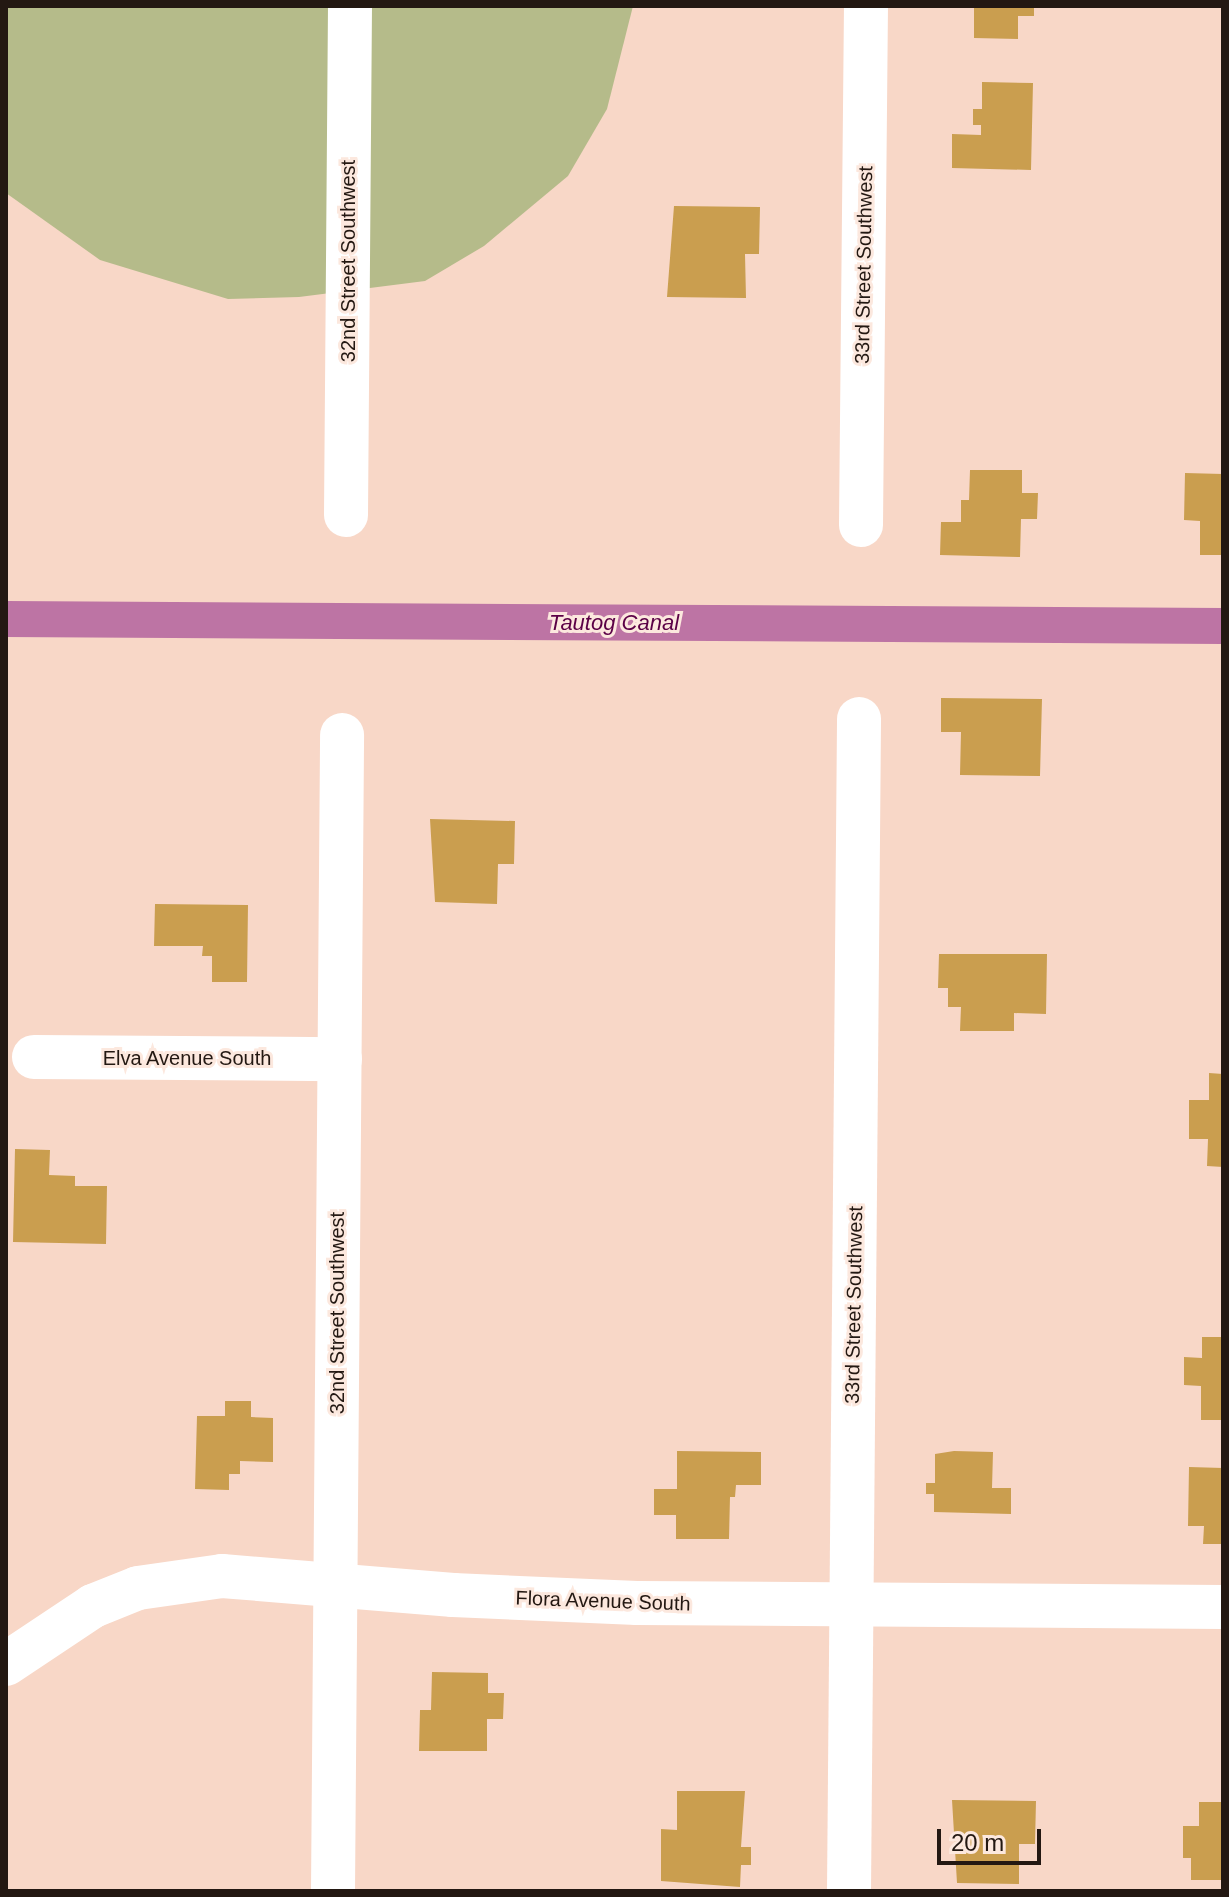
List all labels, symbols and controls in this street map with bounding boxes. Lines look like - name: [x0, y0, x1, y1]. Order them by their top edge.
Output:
- street label: 32nd Street Southwest: [336, 160, 360, 362]
- street label: 33rd Street Southwest: [850, 166, 878, 364]
- water label: Tautog Canal: [549, 610, 679, 636]
- street label: Elva Avenue South: [102, 1046, 272, 1070]
- street label: 33rd Street Southwest: [840, 1206, 868, 1404]
- street label: 32nd Street Southwest: [325, 1212, 349, 1414]
- street label: Flora Avenue South: [514, 1586, 692, 1616]
- scale bar: [941, 1813, 1045, 1863]
- text: 20 m: [951, 1829, 1004, 1856]

